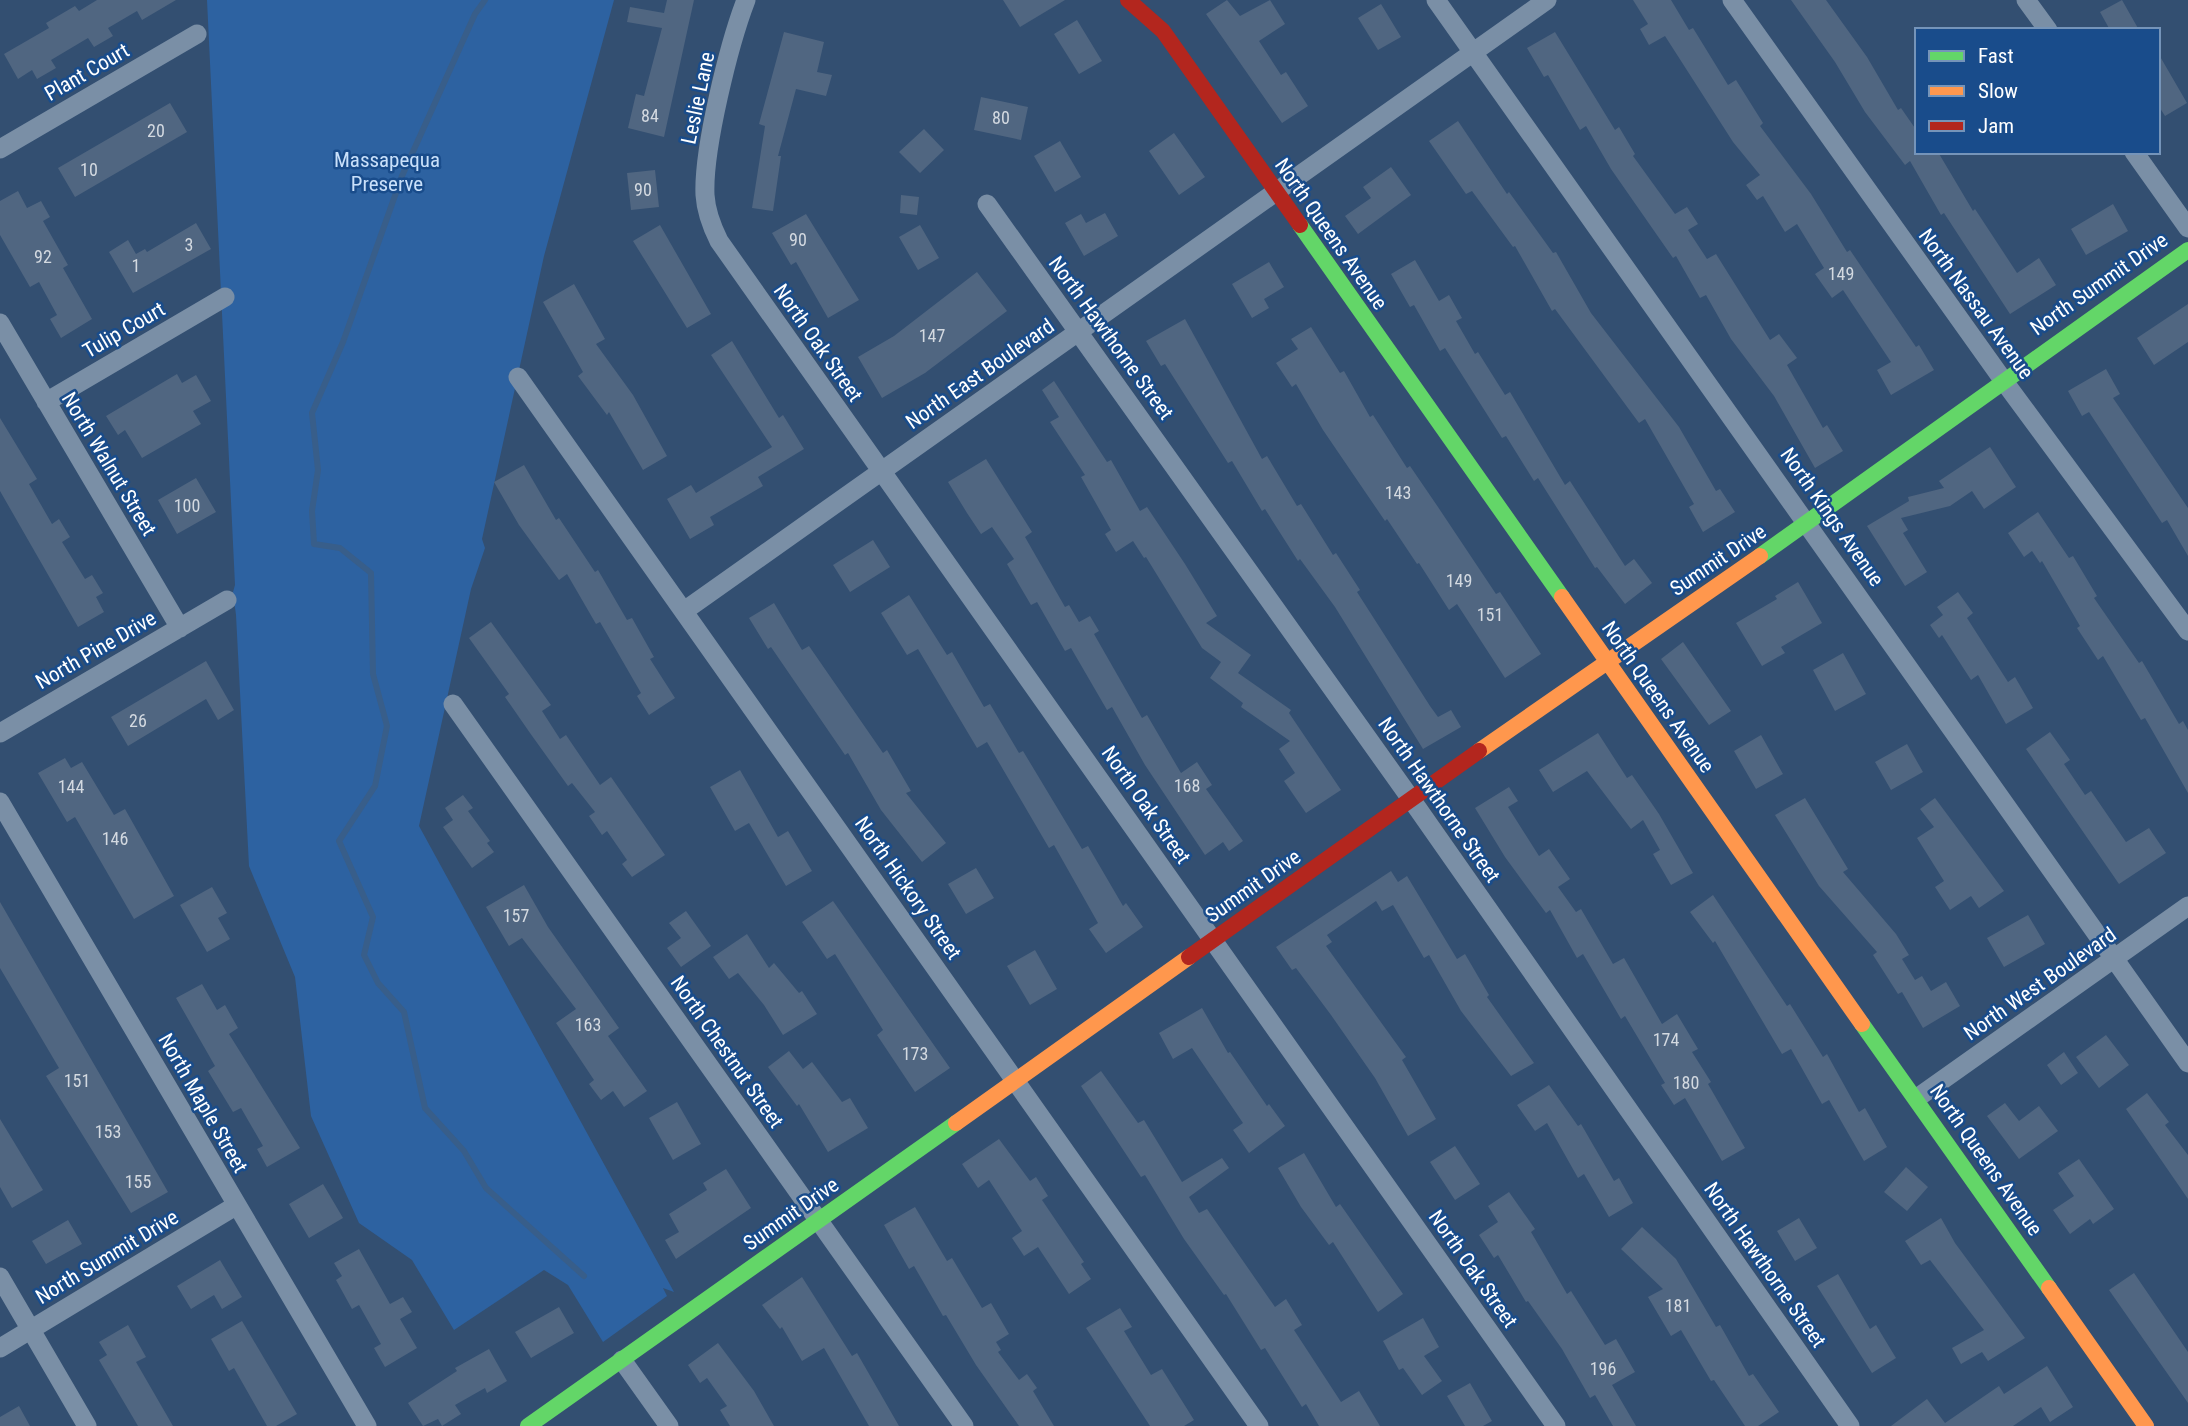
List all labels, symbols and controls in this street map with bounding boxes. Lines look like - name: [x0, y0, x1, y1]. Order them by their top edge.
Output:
- legend: [1915, 28, 2160, 154]
- street label: Plant Court: [41, 38, 133, 106]
- text: Fast: [1978, 44, 2014, 68]
- street label: Leslie Lane: [677, 49, 720, 146]
- text: Slow: [1978, 79, 2018, 103]
- house number: 84: [641, 105, 659, 126]
- house number: 80: [992, 107, 1010, 128]
- text: Jam: [1978, 114, 2014, 138]
- house number: 20: [147, 120, 165, 141]
- park label: Massapequa Preserve: [334, 148, 440, 196]
- street label: North Queens Avenue: [1270, 154, 1392, 314]
- house number: 10: [80, 159, 98, 180]
- house number: 90: [634, 179, 652, 200]
- street label: North Nassau Avenue: [1914, 224, 2039, 384]
- street label: North Summit Drive: [2026, 228, 2172, 340]
- house number: 90: [789, 229, 807, 250]
- house number: 3: [185, 234, 193, 255]
- house number: 92: [34, 246, 52, 267]
- street label: North Hawthorne Street: [1044, 252, 1178, 424]
- house number: 1: [132, 255, 140, 276]
- house number: 149: [1828, 263, 1854, 284]
- street label: North Oak Street: [769, 280, 867, 406]
- street label: Tulip Court: [79, 297, 169, 363]
- street label: North East Boulevard: [901, 314, 1059, 434]
- house number: 147: [919, 325, 945, 346]
- street label: North Walnut Street: [57, 388, 161, 540]
- street label: North Kings Avenue: [1775, 443, 1889, 591]
- house number: 143: [1385, 482, 1411, 503]
- house number: 100: [174, 495, 200, 516]
- street label: Summit Drive: [1666, 519, 1771, 601]
- house number: 149: [1446, 570, 1472, 591]
- house number: 151: [1477, 604, 1503, 625]
- street label: North Pine Drive: [32, 606, 161, 694]
- street label: North Queens Avenue: [1597, 617, 1719, 777]
- house number: 26: [129, 710, 147, 731]
- street label: North Hawthorne Street: [1373, 713, 1505, 887]
- street label: North Oak Street: [1097, 742, 1195, 868]
- house number: 168: [1174, 775, 1200, 796]
- house number: 144: [58, 776, 84, 797]
- street label: North Hickory Street: [850, 812, 966, 964]
- house number: 146: [102, 828, 128, 849]
- street label: Summit Drive: [1201, 844, 1305, 927]
- house number: 157: [503, 905, 529, 926]
- street label: North West Boulevard: [1959, 923, 2121, 1045]
- street label: North Chestnut Street: [666, 971, 788, 1133]
- house number: 163: [575, 1014, 601, 1035]
- street label: North Maple Street: [153, 1029, 253, 1177]
- house number: 174: [1653, 1029, 1679, 1050]
- house number: 173: [902, 1043, 928, 1064]
- house number: 151: [64, 1070, 90, 1091]
- house number: 180: [1673, 1072, 1699, 1093]
- street label: North Queens Avenue: [1925, 1080, 2047, 1240]
- house number: 153: [95, 1121, 121, 1142]
- house number: 155: [125, 1171, 151, 1192]
- street label: Summit Drive: [739, 1172, 843, 1255]
- street label: North Hawthorne Street: [1699, 1178, 1831, 1352]
- street label: North Summit Drive: [31, 1205, 183, 1309]
- street label: North Oak Street: [1424, 1206, 1522, 1332]
- house number: 181: [1665, 1295, 1691, 1316]
- house number: 196: [1590, 1358, 1616, 1379]

